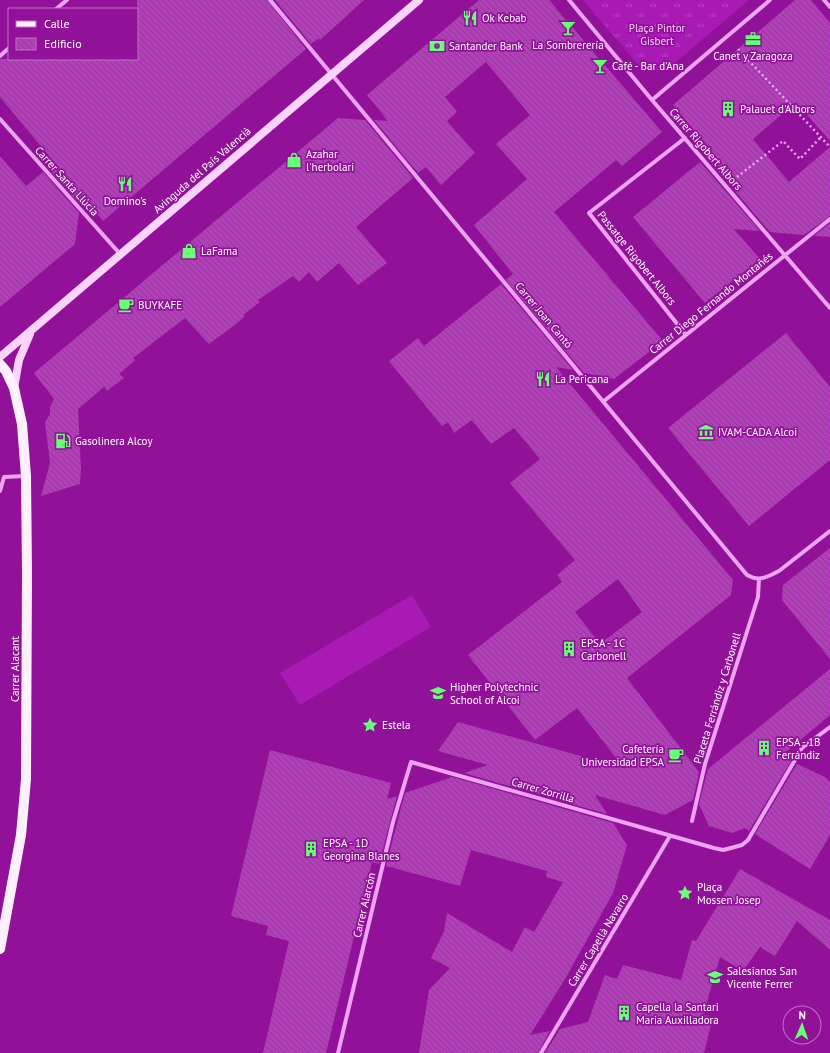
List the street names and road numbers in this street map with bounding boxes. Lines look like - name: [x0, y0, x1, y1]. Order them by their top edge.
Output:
- street label: Carrer Rigobert Albors: [666, 105, 746, 193]
- street label: Avinguda del País Valencià: [150, 124, 254, 216]
- street label: Carrer Santa Llúcia: [32, 143, 102, 219]
- street label: Passatge Rigobert Albors: [595, 208, 679, 308]
- street label: Carrer Diego Fernando Montañés: [646, 249, 776, 357]
- street label: Carrer Joan Cantó: [512, 279, 576, 351]
- street label: Placeta Ferrándiz y Carbonell: [690, 630, 744, 765]
- street label: Carrer Alacant: [8, 636, 22, 702]
- street label: Carrer Zorrilla: [510, 774, 576, 806]
- street label: Carrer Alarcón: [350, 871, 378, 939]
- street label: Carrer Capellà Navarro: [565, 891, 631, 989]

